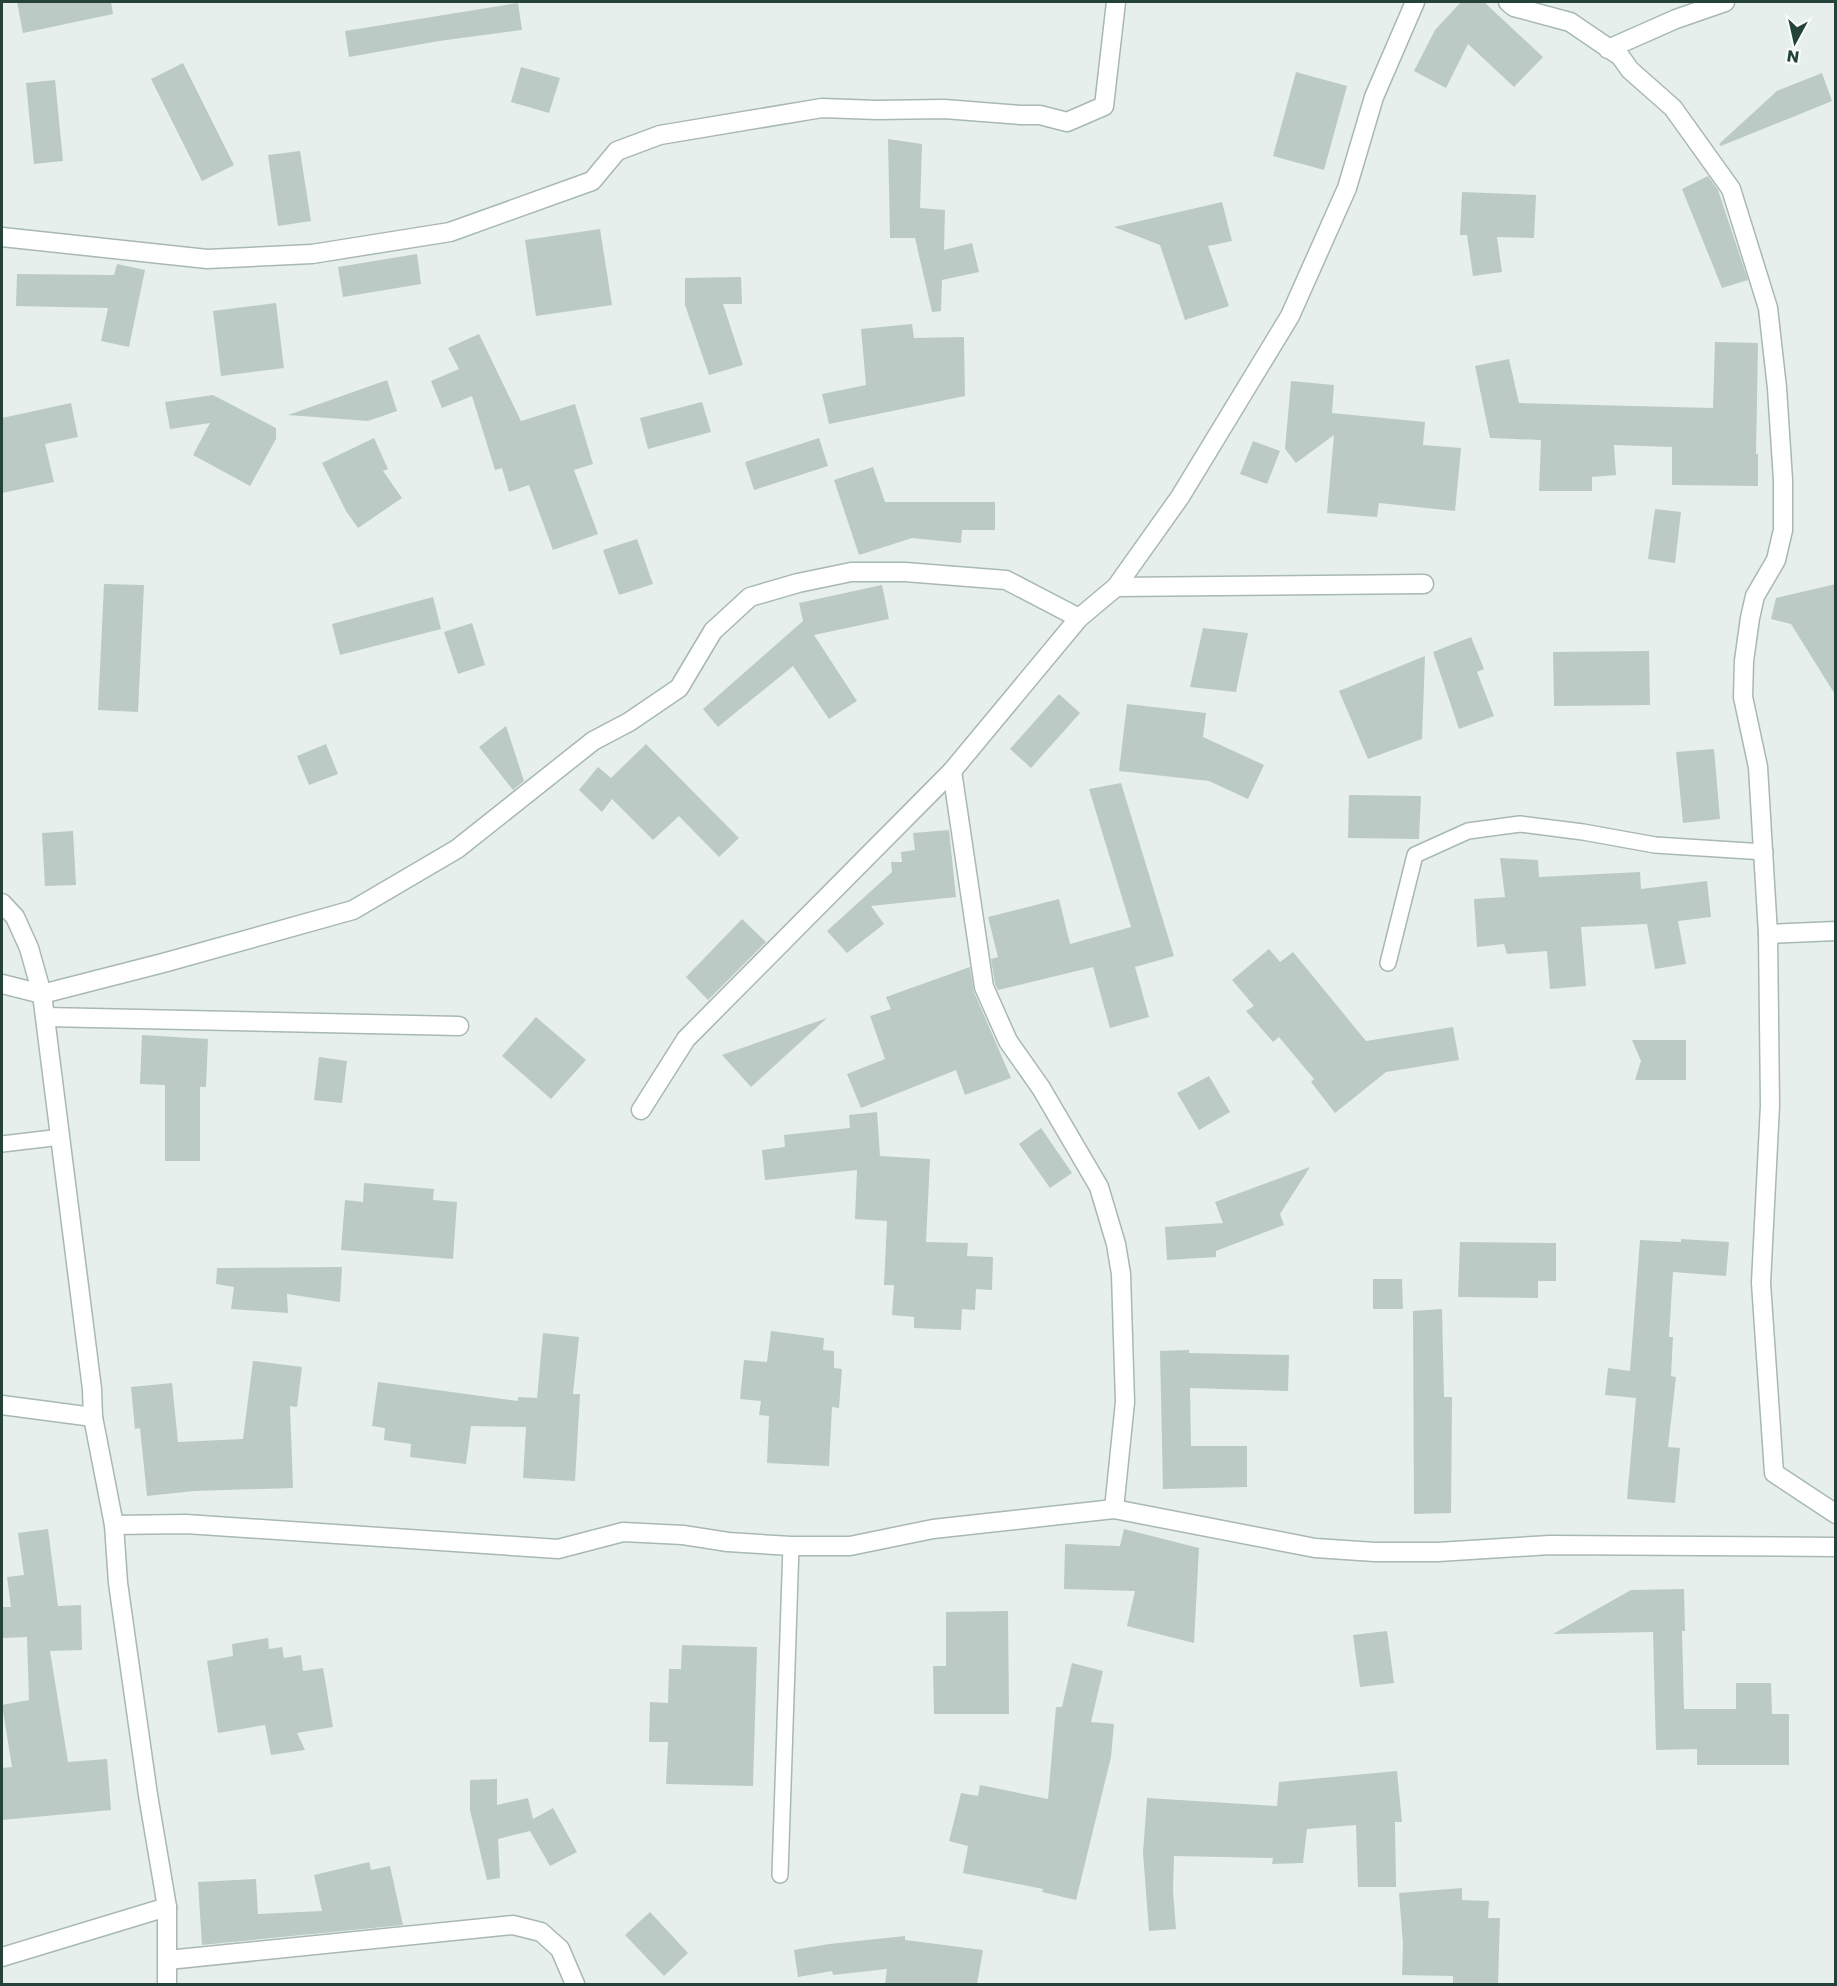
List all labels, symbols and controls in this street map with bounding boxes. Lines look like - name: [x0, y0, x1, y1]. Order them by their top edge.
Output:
- north arrow: [1765, 12, 1825, 72]
- text: N: [1785, 44, 1801, 69]

